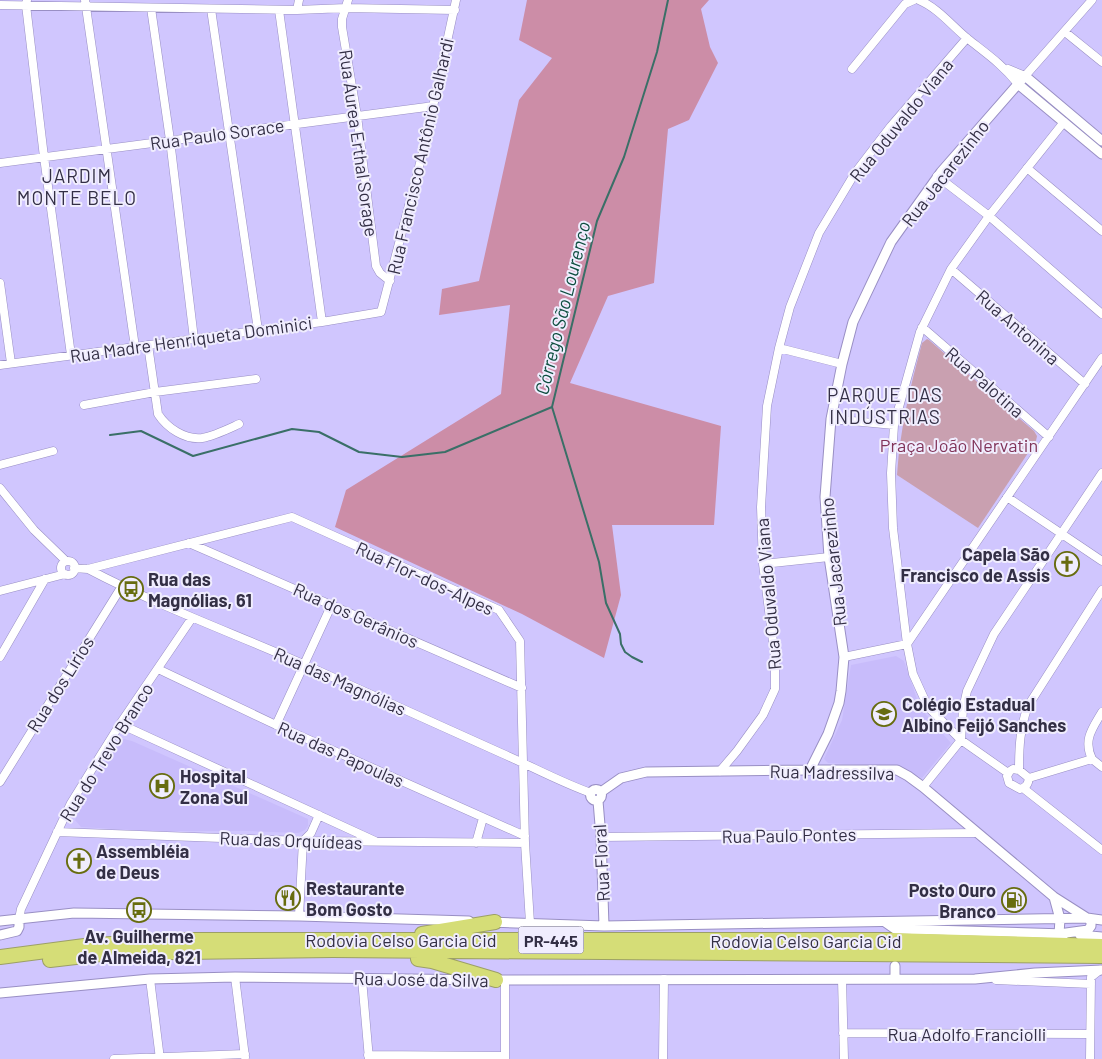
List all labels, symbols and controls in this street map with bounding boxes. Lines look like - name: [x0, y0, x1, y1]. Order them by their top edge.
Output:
- street label: Rua Francisco Antônio Galhardi: [382, 35, 458, 277]
- street label: Rua Áurea Erthal Sorage: [335, 48, 383, 238]
- street label: Rua Oduvaldo Viana: [845, 54, 957, 186]
- street label: Rua Paulo Sorace: [148, 114, 286, 154]
- street label: Rua Jacarezinho: [897, 115, 993, 231]
- district label: JARDIM MONTE BELO: [17, 164, 137, 209]
- water label: Córrego São Lourenço: [529, 219, 595, 397]
- street label: Rua Antonina: [972, 285, 1064, 369]
- street label: Rua Madre Henriqueta Dominici: [69, 311, 313, 367]
- street label: Rua Palotina: [941, 342, 1029, 422]
- district label: PARQUE DAS INDÚSTRIAS: [827, 383, 943, 428]
- park label: Praça João Nervatin: [880, 434, 1038, 456]
- street label: Rua Jacarezinho: [815, 497, 851, 627]
- street label: Rua Oduvaldo Viana: [750, 517, 786, 671]
- street label: Rua Flor-dos-Alpes: [353, 536, 497, 620]
- place label: Capela São Francisco de Assis: [901, 543, 1050, 586]
- church icon: Capela São Francisco de Assis: [1054, 551, 1080, 577]
- place label: Rua das Magnólias, 61: [148, 568, 252, 611]
- bus stop icon: Rua das Magnólias, 61: [118, 576, 144, 602]
- street label: Rua dos Gerânios: [290, 578, 422, 652]
- street label: Rua dos Lírios: [22, 632, 98, 736]
- street label: Rua das Magnólias: [271, 642, 409, 720]
- street label: Rua do Trevo Branco: [55, 679, 157, 825]
- place label: Colégio Estadual Albino Feijó Sanches: [902, 693, 1066, 736]
- school or university icon: Colégio Estadual Albino Feijó Sanches: [871, 701, 897, 727]
- street label: Rua das Papoulas: [274, 716, 408, 792]
- street label: Rua Madressilva: [770, 760, 894, 784]
- place label: Hospital Zona Sul: [180, 765, 248, 808]
- hospital icon: Hospital Zona Sul: [149, 773, 175, 799]
- street label: Rua Paulo Pontes: [721, 823, 857, 847]
- street label: Rua Floral: [588, 824, 614, 902]
- street label: Rua das Orquídeas: [219, 827, 363, 853]
- place label: Assembléia de Deus: [96, 840, 189, 883]
- church icon: Assembléia de Deus: [66, 848, 92, 874]
- place label: Restaurante Bom Gosto: [306, 877, 405, 920]
- place label: Posto Ouro Branco: [909, 879, 996, 922]
- restaurant icon: Restaurante Bom Gosto: [275, 885, 301, 911]
- fuel station icon: Posto Ouro Branco: [1001, 887, 1027, 913]
- bus stop icon: Av. Guilherme de Almeida, 821: [126, 897, 152, 923]
- place label: Av. Guilherme de Almeida, 821: [77, 925, 201, 968]
- road number: PR-445: [518, 926, 584, 954]
- street label: Rodovia Celso Garcia Cid: [305, 929, 497, 951]
- street label: Rodovia Celso Garcia Cid: [710, 930, 902, 952]
- street label: Rua José da Silva: [353, 967, 489, 991]
- street label: Rua Adolfo Franciolli: [888, 1023, 1046, 1045]

